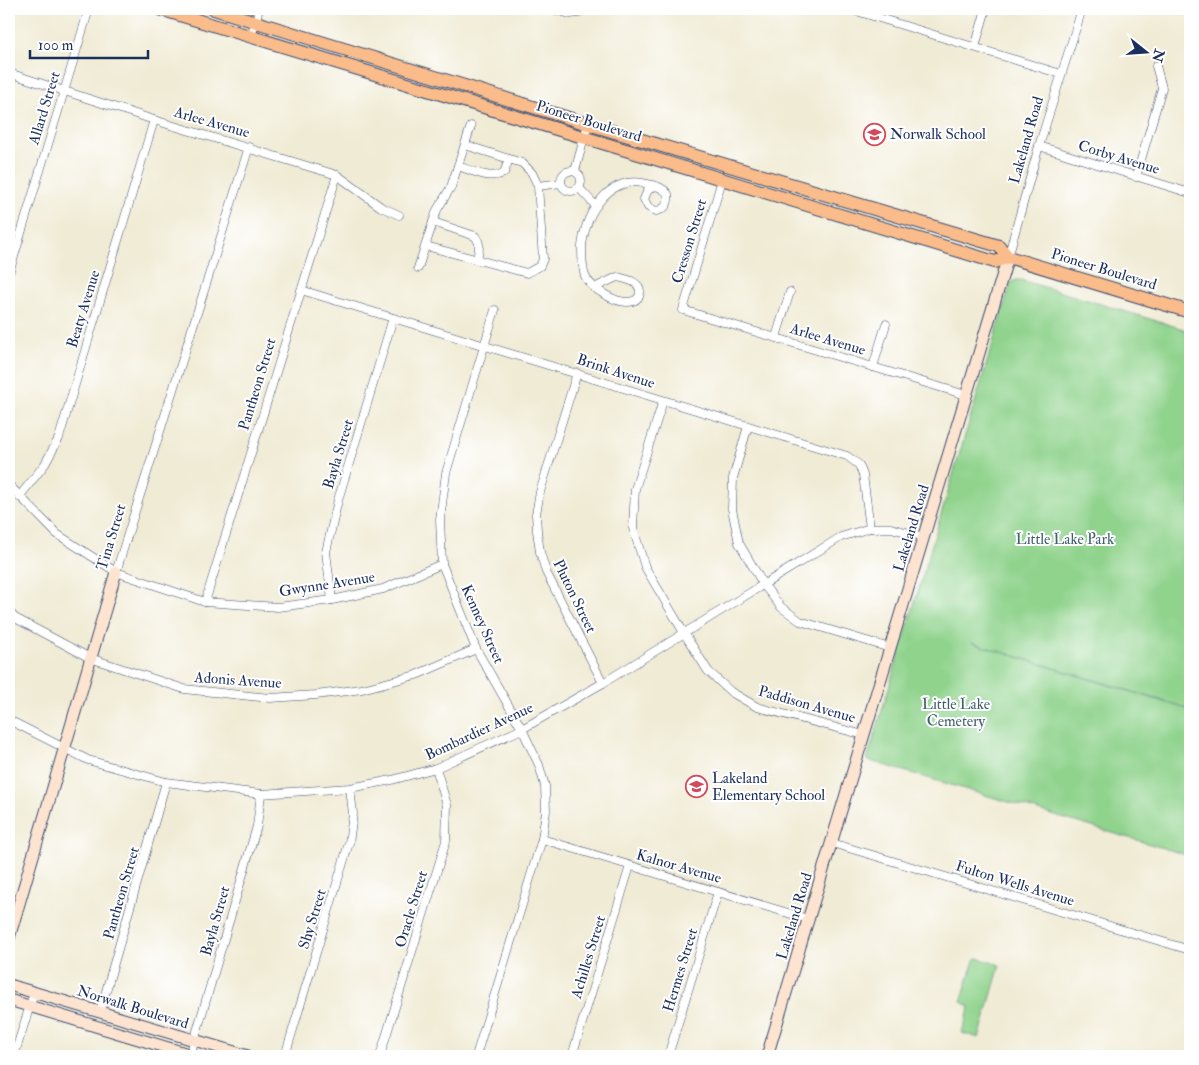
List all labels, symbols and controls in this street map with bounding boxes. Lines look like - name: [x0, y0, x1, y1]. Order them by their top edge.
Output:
- scale bar: [30, 28, 148, 60]
- north arrow: [1122, 28, 1172, 78]
- text: 100 m: [38, 36, 74, 55]
- text: N: [1148, 46, 1168, 65]
- street label: Allard Street: [24, 69, 65, 148]
- street label: Lakeland Road: [1005, 94, 1048, 186]
- street label: Pioneer Boulevard: [534, 96, 644, 147]
- street label: Arlee Avenue: [171, 102, 252, 142]
- school or university icon: Norwalk School: [862, 122, 886, 146]
- place label: Norwalk School: [890, 125, 986, 144]
- street label: Corby Avenue: [1076, 136, 1162, 179]
- street label: Cresson Street: [668, 197, 711, 286]
- street label: Pioneer Boulevard: [1049, 244, 1159, 295]
- street label: Beaty Avenue: [63, 268, 104, 350]
- street label: Arlee Avenue: [787, 319, 868, 360]
- street label: Pantheon Street: [234, 336, 281, 433]
- street label: Brink Avenue: [574, 350, 657, 393]
- street label: Bayla Street: [319, 417, 358, 491]
- street label: Lakeland Road: [889, 482, 934, 574]
- street label: Tina Street: [92, 502, 131, 573]
- park label: Little Lake Park: [1016, 530, 1114, 549]
- street label: Pluton Street: [549, 556, 601, 636]
- street label: Gwynne Avenue: [278, 568, 376, 601]
- street label: Kenney Street: [457, 582, 508, 667]
- street label: Adonis Avenue: [193, 668, 282, 693]
- street label: Paddison Avenue: [756, 682, 858, 727]
- park label: Little Lake Cemetery: [922, 695, 990, 731]
- street label: Bombardier Avenue: [422, 698, 536, 765]
- place label: Lakeland Elementary School: [712, 769, 825, 805]
- school or university icon: Lakeland Elementary School: [684, 775, 708, 799]
- street label: Pantheon Street: [99, 844, 144, 942]
- street label: Kalnor Avenue: [634, 845, 724, 888]
- street label: Fulton Wells Avenue: [953, 856, 1076, 911]
- street label: Oracle Street: [391, 868, 432, 950]
- street label: Lakeland Road: [772, 870, 817, 962]
- street label: Bayla Street: [196, 884, 235, 958]
- street label: Shy Street: [294, 887, 331, 952]
- street label: Achilles Street: [567, 913, 610, 1002]
- street label: Hermes Street: [659, 926, 702, 1014]
- street label: Norwalk Boulevard: [75, 981, 192, 1034]

